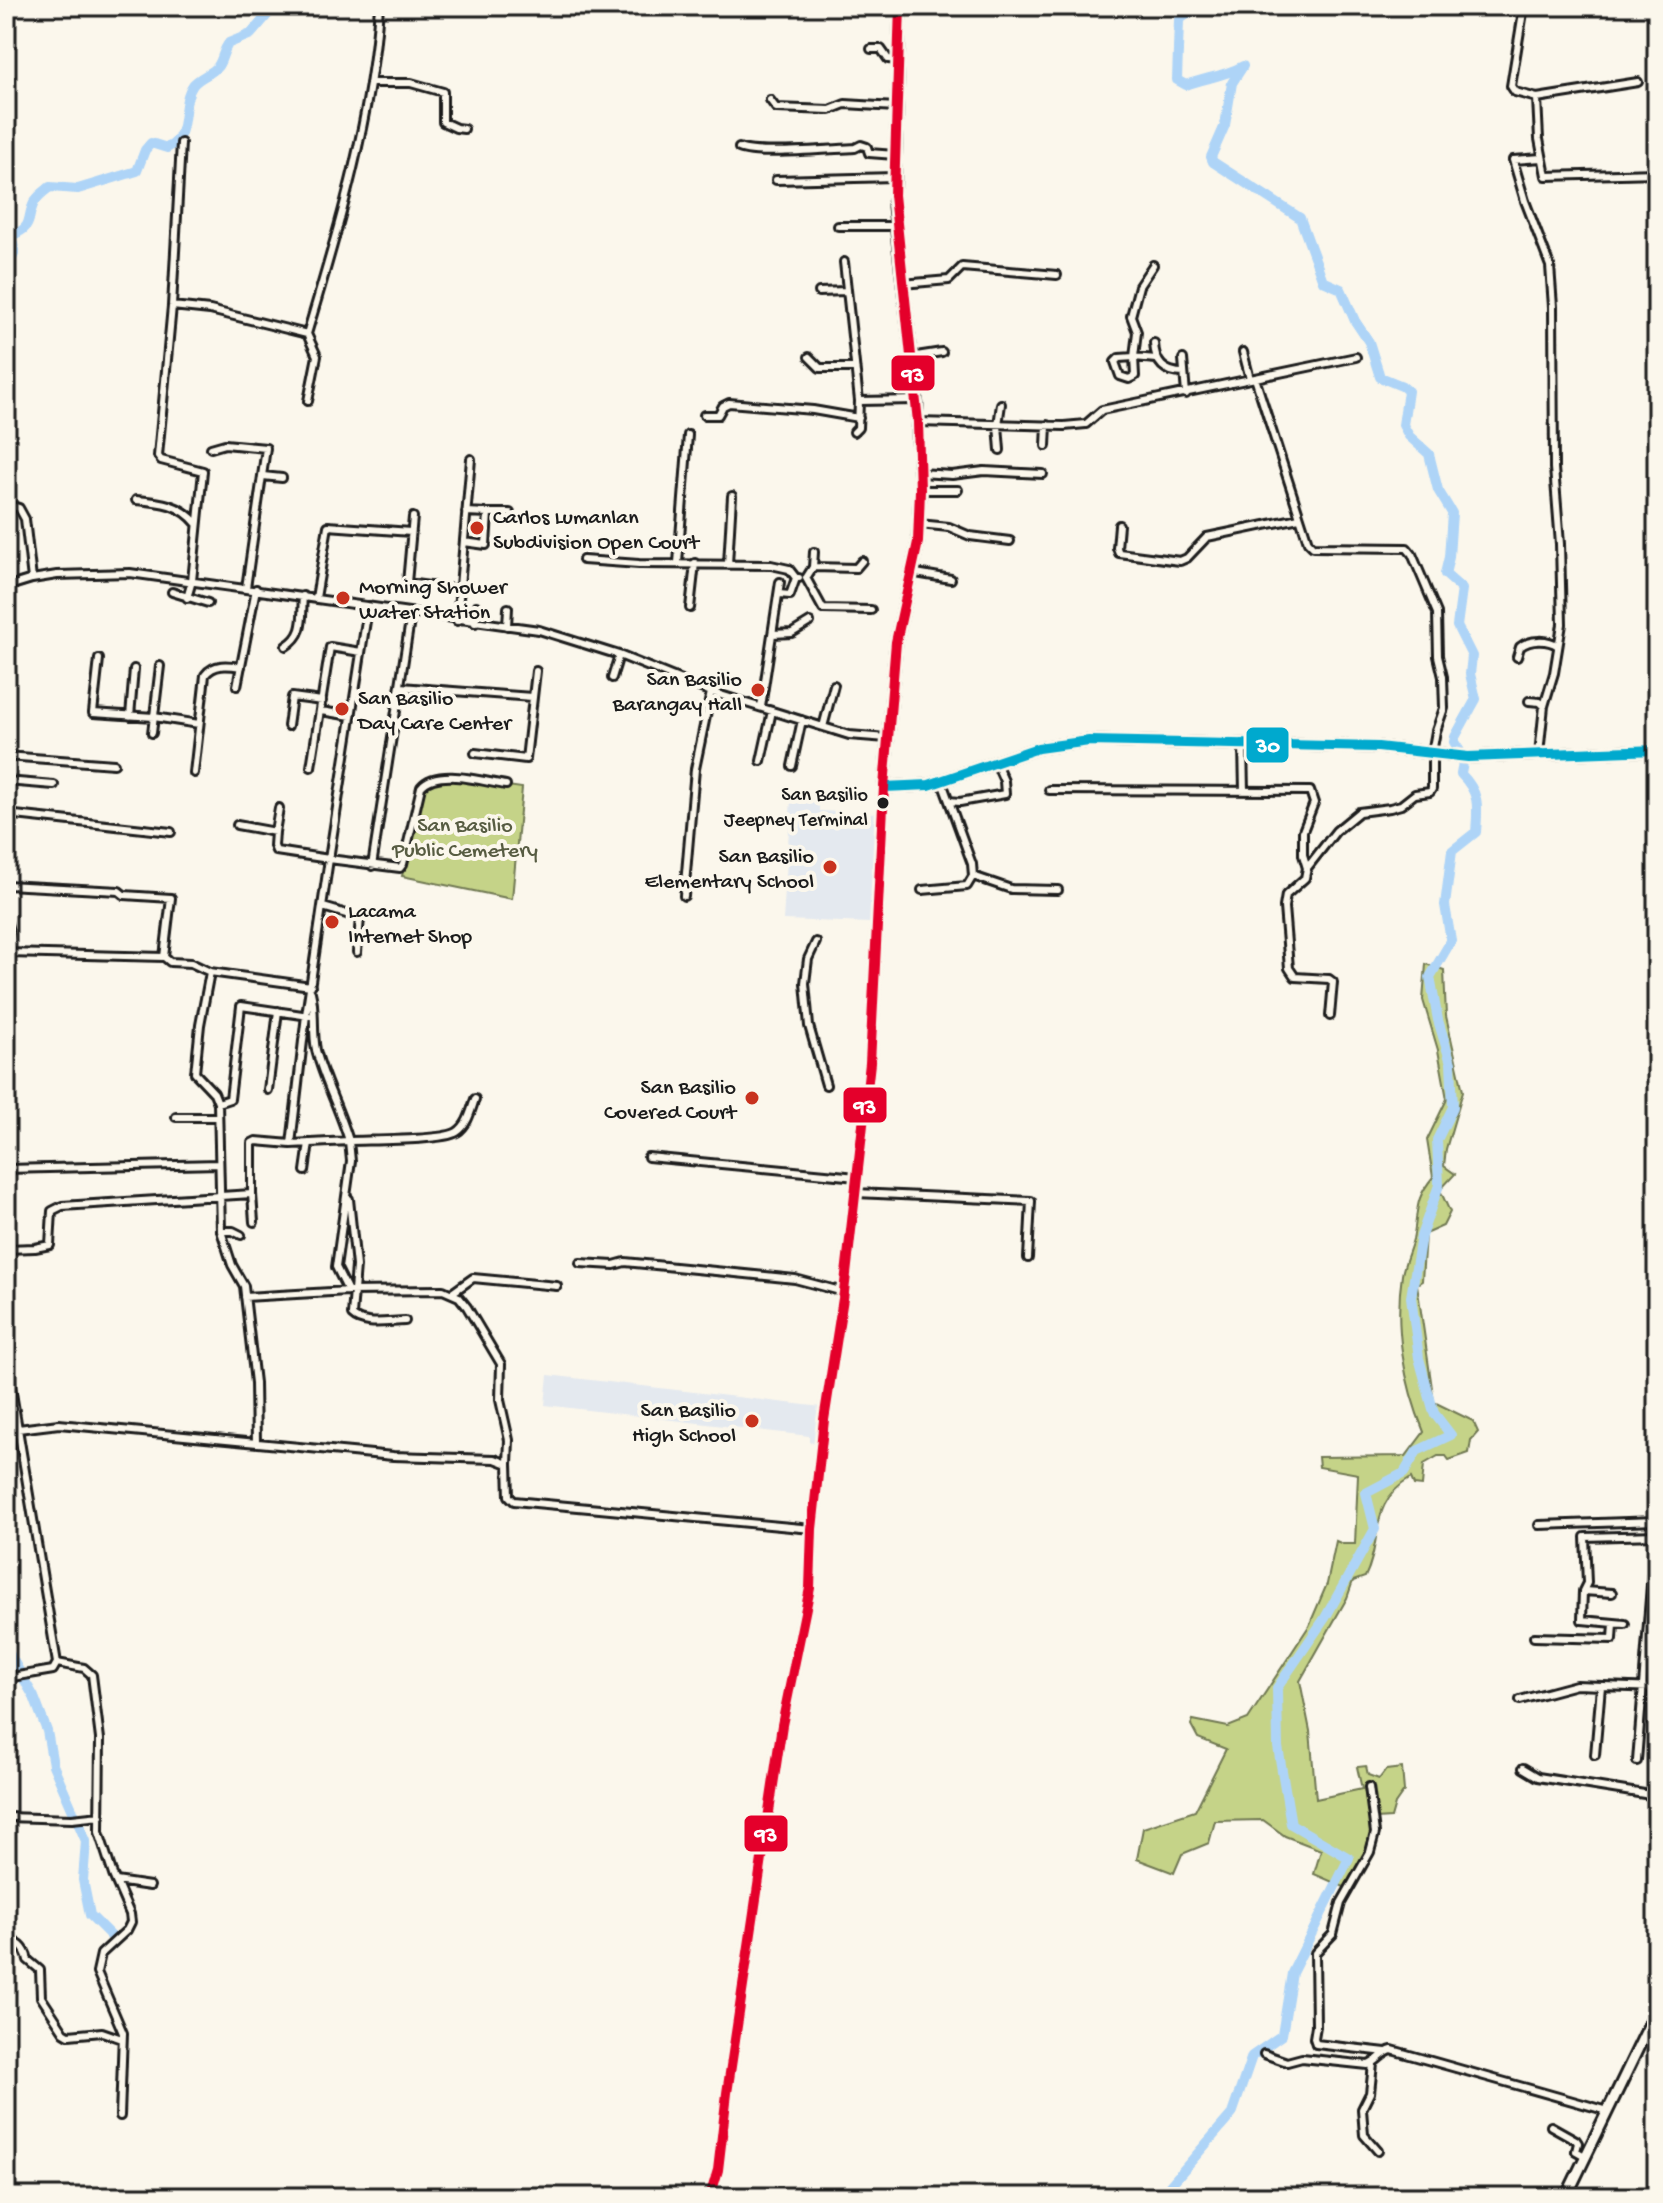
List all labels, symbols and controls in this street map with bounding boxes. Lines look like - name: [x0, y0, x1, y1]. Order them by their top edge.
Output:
- line badge: 93: [890, 354, 936, 392]
- text: 93: [901, 364, 924, 390]
- place label: Carlos Lumanlan Subdivision Open Court: [493, 506, 701, 557]
- marker: Carlos Lumanlan Subdivision Open Court: [468, 519, 486, 537]
- place label: Morning Shower Water Station: [359, 576, 509, 627]
- marker: Morning Shower Water Station: [334, 589, 352, 607]
- place label: San Basilio Barangay Hall: [612, 668, 742, 719]
- marker: San Basilio Barangay Hall: [749, 681, 767, 699]
- place label: San Basilio Day Care Center: [356, 687, 513, 738]
- marker: San Basilio Day Care Center: [333, 700, 351, 718]
- line badge: 30: [1245, 726, 1290, 764]
- text: 30: [1255, 735, 1280, 761]
- place label: San Basilio Jeepney Terminal: [724, 785, 868, 833]
- marker: San Basilio Jeepney Terminal: [875, 795, 891, 811]
- park label: San Basilio Public Cemetery: [391, 814, 538, 865]
- place label: San Basilio Elementary School: [644, 845, 814, 896]
- marker: San Basilio Elementary School: [821, 858, 839, 876]
- place label: Lacama Internet Shop: [348, 900, 472, 951]
- marker: Lacama Internet Shop: [323, 913, 341, 931]
- place label: San Basilio Covered Court: [604, 1076, 738, 1127]
- line badge: 93: [842, 1086, 888, 1124]
- marker: San Basilio Covered Court: [743, 1089, 761, 1107]
- text: 93: [853, 1096, 876, 1122]
- place label: San Basilio High School: [632, 1399, 736, 1450]
- marker: San Basilio High School: [743, 1412, 761, 1430]
- line badge: 93: [743, 1814, 789, 1853]
- text: 93: [754, 1824, 777, 1850]

